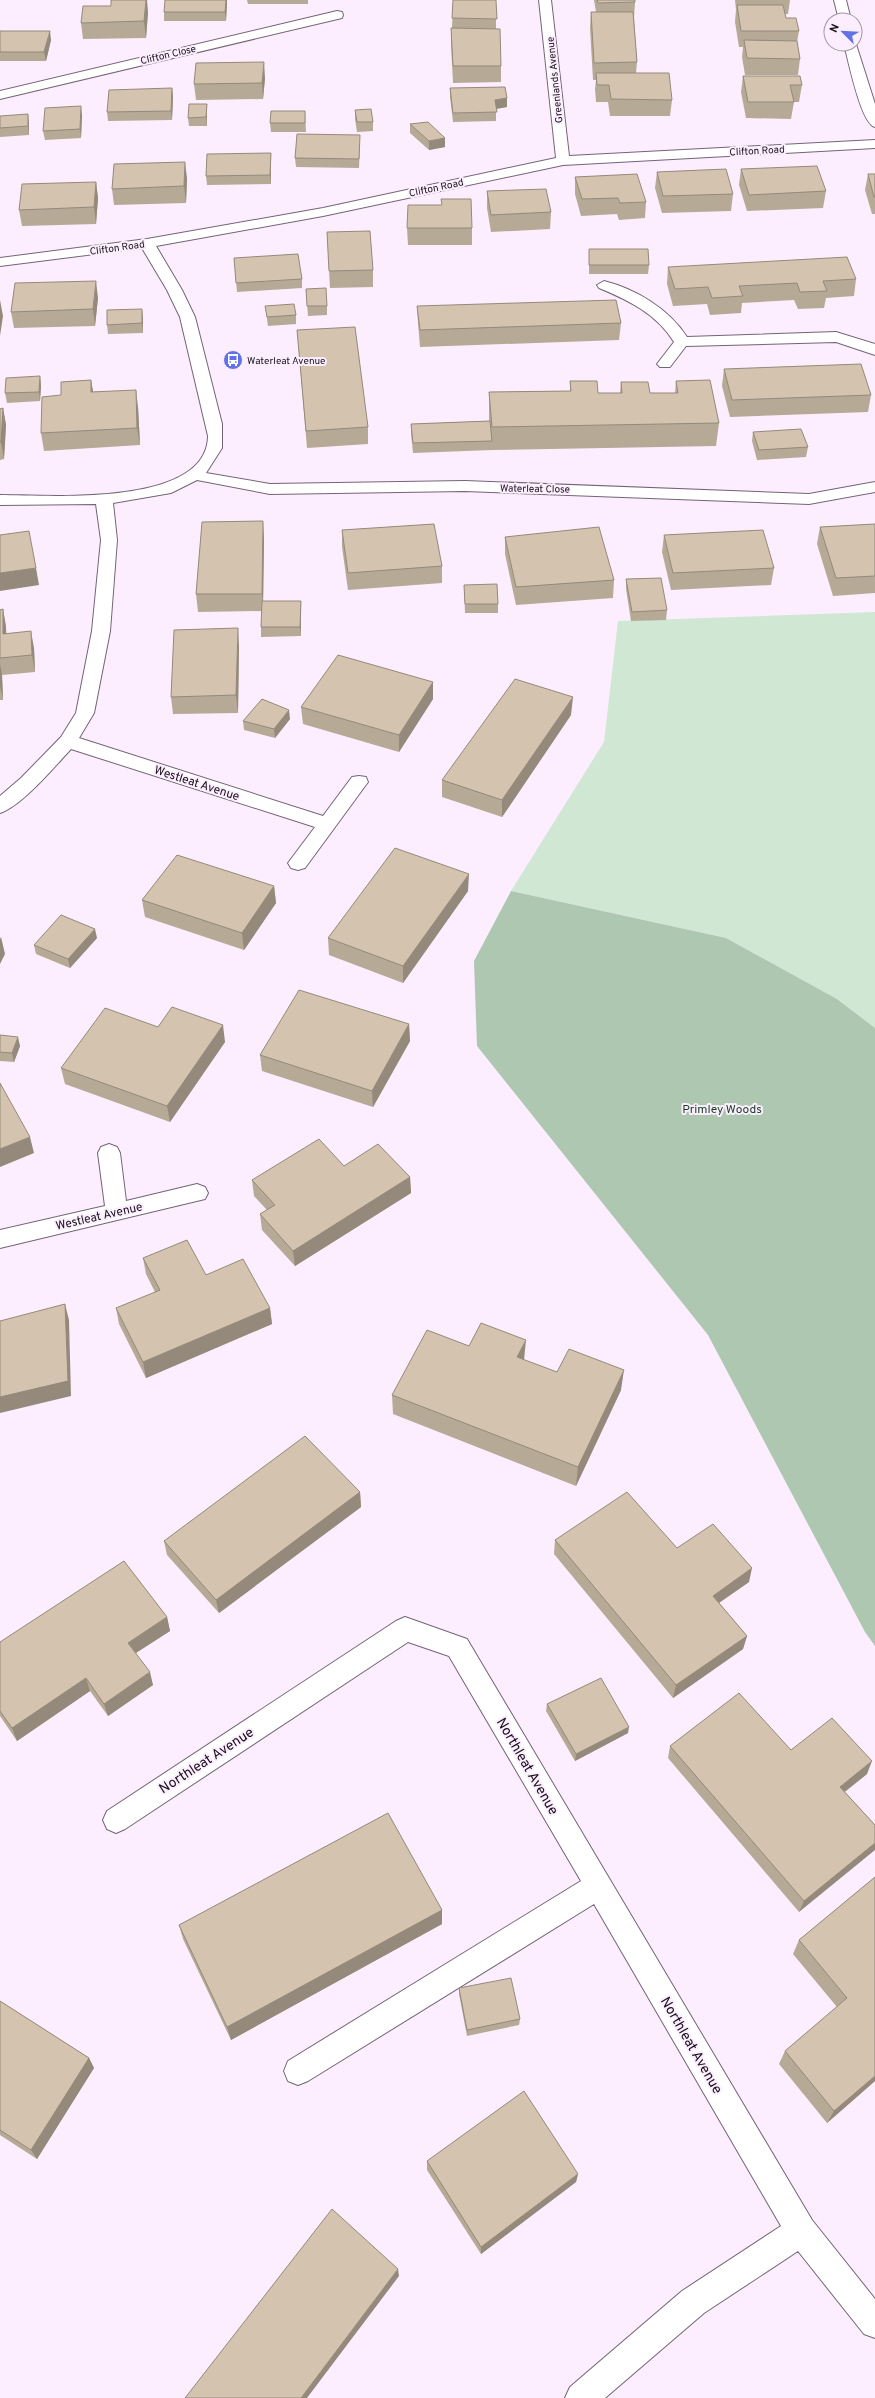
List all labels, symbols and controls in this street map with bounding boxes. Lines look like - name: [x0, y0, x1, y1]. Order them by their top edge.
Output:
- north arrow: [823, 12, 863, 52]
- text: N: [827, 22, 843, 35]
- street label: Greenlands Avenue: [544, 36, 566, 124]
- street label: Clifton Close: [139, 43, 197, 68]
- street label: Clifton Road: [729, 144, 785, 159]
- street label: Clifton Road: [408, 176, 465, 201]
- street label: Clifton Road: [89, 238, 146, 259]
- bus stop icon: Waterleat Avenue: [222, 349, 244, 371]
- place label: Waterleat Avenue: [247, 355, 325, 368]
- street label: Waterleat Close: [500, 482, 570, 497]
- street label: Westleat Avenue: [152, 763, 241, 805]
- park label: Primley Woods: [682, 1102, 762, 1118]
- street label: Westleat Avenue: [54, 1199, 144, 1235]
- street label: Northleat Avenue: [492, 1715, 561, 1818]
- street label: Northleat Avenue: [156, 1724, 257, 1798]
- street label: Northleat Avenue: [656, 1994, 725, 2097]

